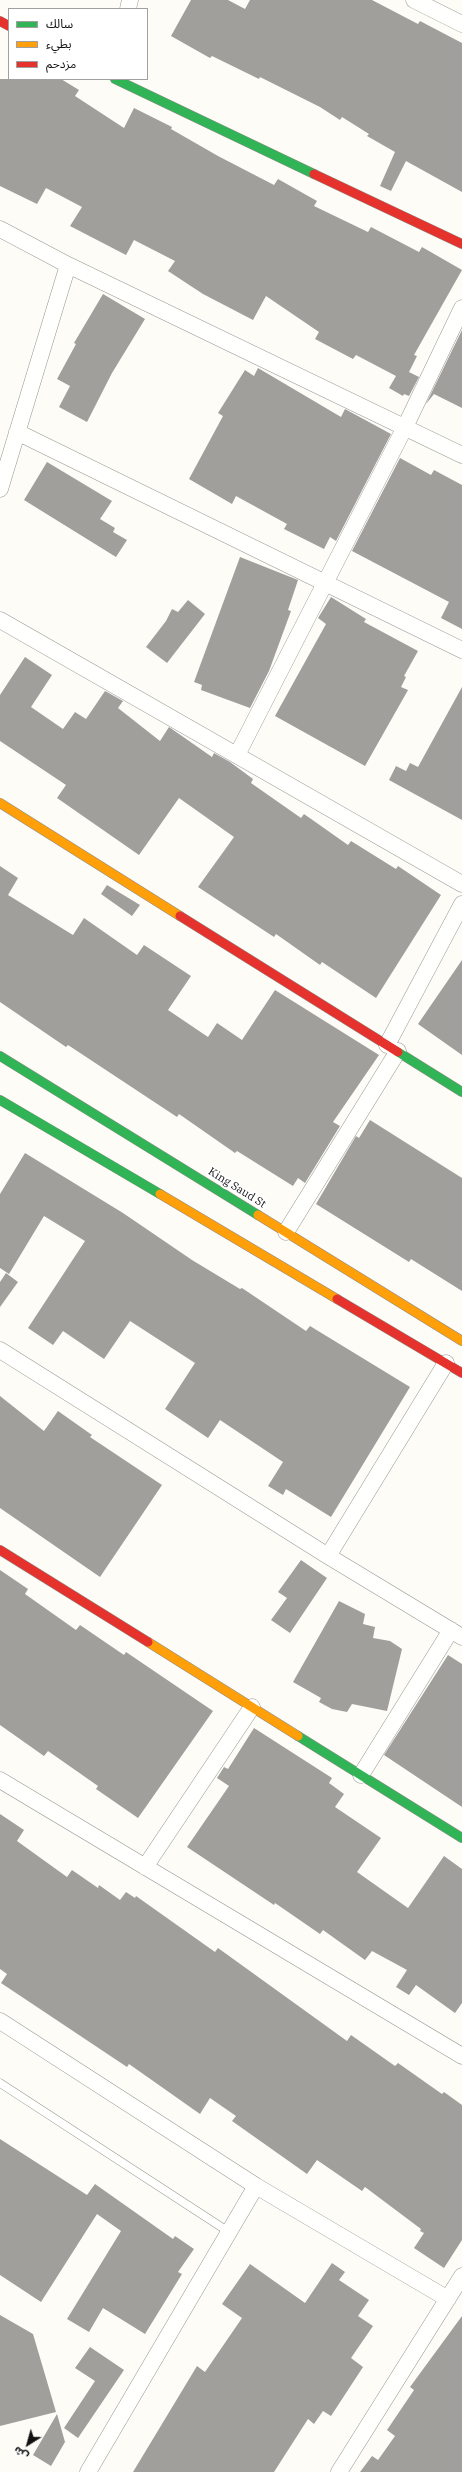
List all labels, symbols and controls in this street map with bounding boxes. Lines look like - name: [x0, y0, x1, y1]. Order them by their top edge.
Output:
- legend: [8, 8, 148, 80]
- text: سالك: [46, 16, 73, 31]
- text: بطيء: [46, 36, 72, 51]
- text: مزدحم: [46, 56, 76, 71]
- street label: King Saud St: [206, 1165, 268, 1211]
- north arrow: [8, 2424, 48, 2464]
- text: ش: [11, 2443, 31, 2464]

